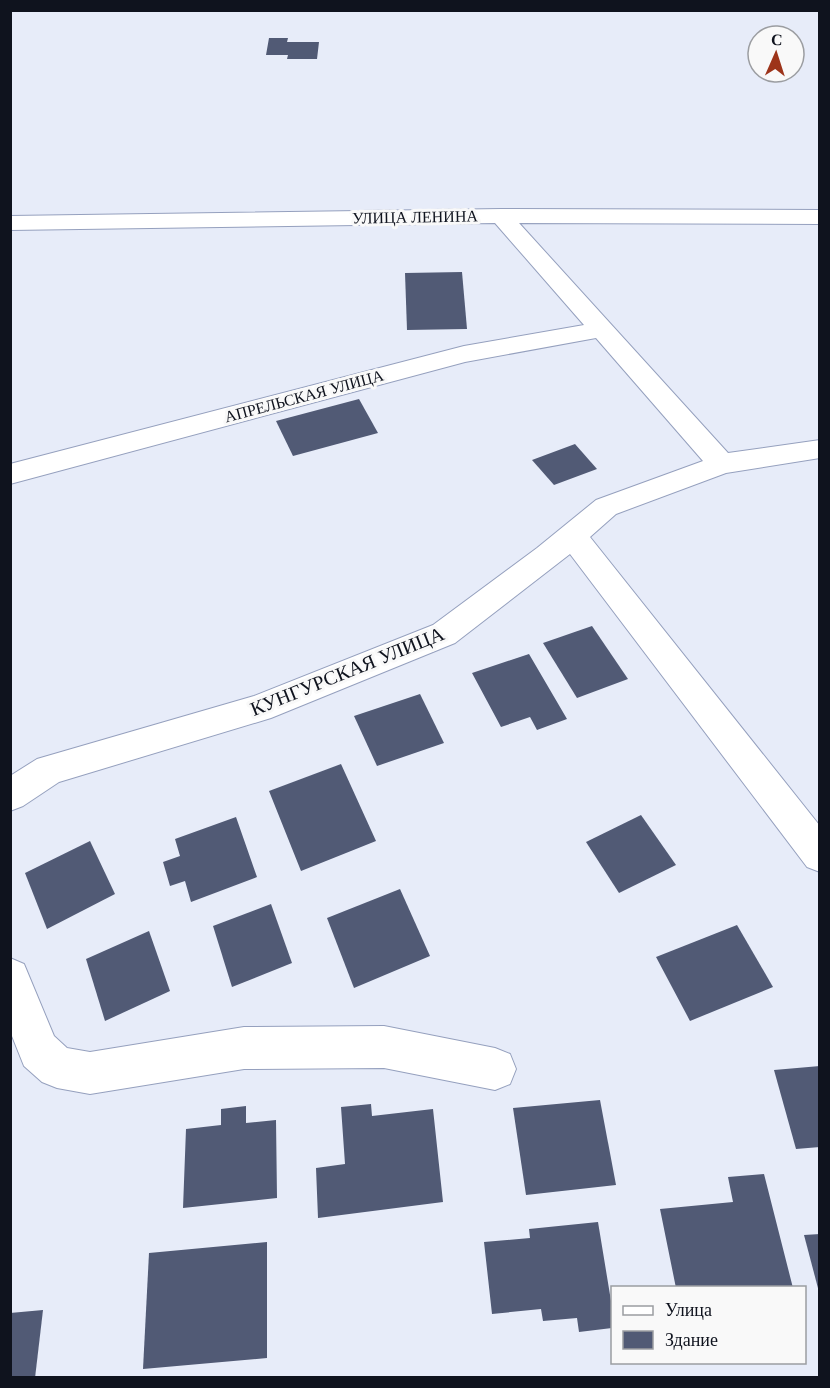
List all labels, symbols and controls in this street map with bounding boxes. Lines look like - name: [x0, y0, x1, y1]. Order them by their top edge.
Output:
- north arrow: [746, 24, 806, 84]
- text: С: [771, 31, 783, 48]
- street label: УЛИЦА ЛЕНИНА: [352, 207, 479, 228]
- street label: АПРЕЛЬСКАЯ УЛИЦА: [223, 366, 386, 426]
- street label: КУНГУРСКАЯ УЛИЦА: [247, 622, 448, 721]
- legend: [611, 1286, 806, 1364]
- text: Улица: [665, 1300, 712, 1320]
- text: Здание: [665, 1330, 718, 1350]

